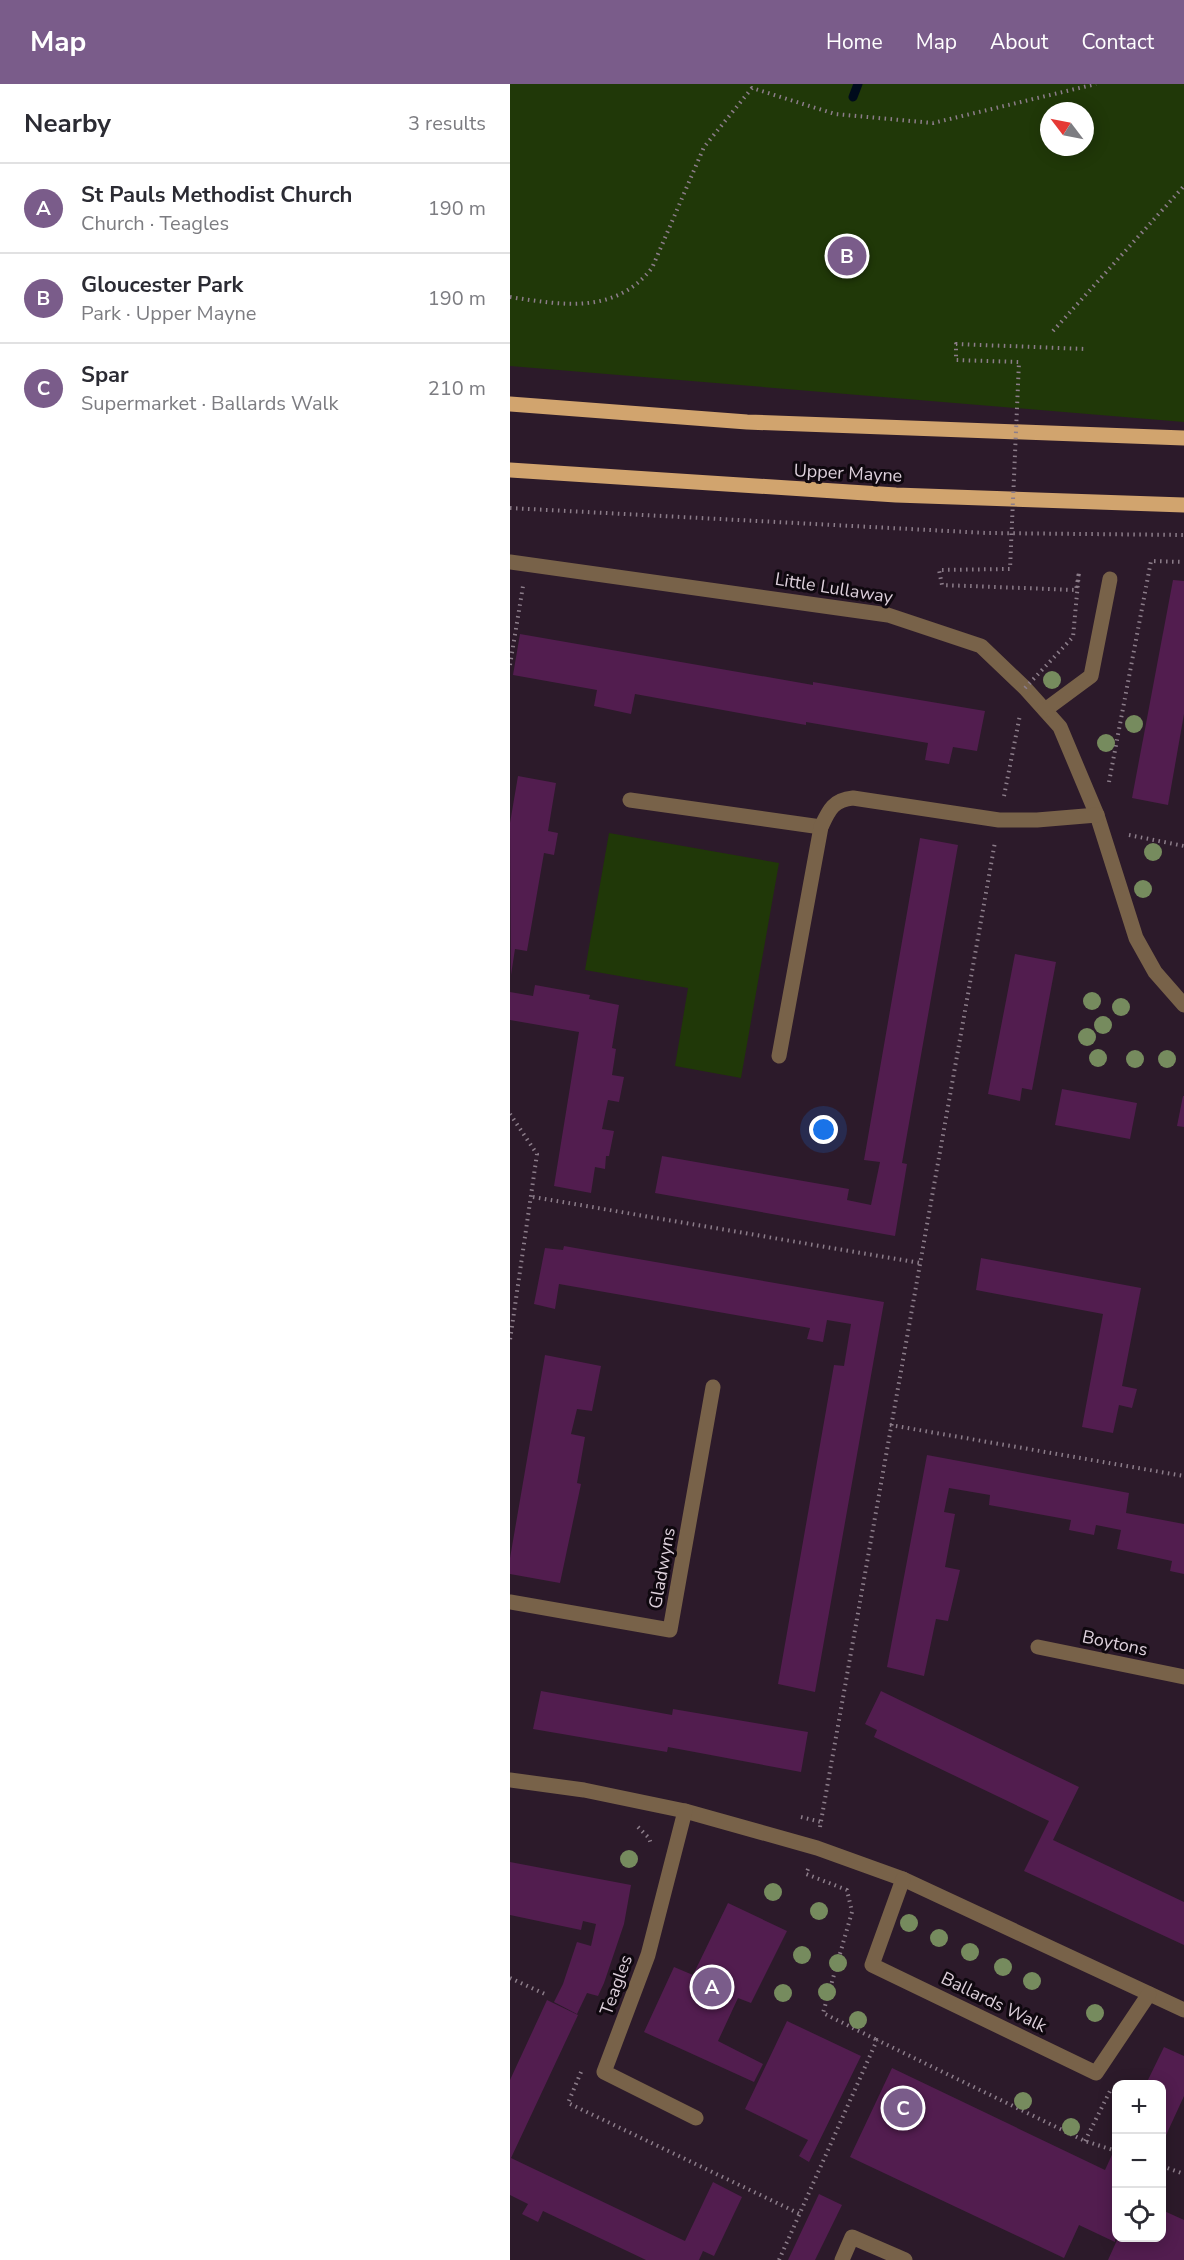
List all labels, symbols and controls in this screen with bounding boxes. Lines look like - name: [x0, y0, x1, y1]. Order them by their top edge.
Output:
- text: Map: [30, 23, 86, 61]
- text: Home: [826, 28, 883, 56]
- text: Map: [916, 28, 957, 56]
- text: About: [990, 28, 1048, 56]
- text: Contact: [1081, 28, 1154, 56]
- north arrow: [1040, 102, 1094, 156]
- text: Nearby: [24, 106, 111, 141]
- text: 3 results: [408, 110, 486, 137]
- text: St Pauls Methodist Church: [81, 180, 352, 210]
- text: A: [36, 195, 51, 222]
- text: 190 m: [428, 195, 486, 222]
- text: Church · Teagles: [81, 210, 229, 237]
- pin: B: [828, 234, 866, 279]
- text: Gloucester Park: [81, 270, 243, 300]
- text: B: [37, 285, 50, 312]
- text: 190 m: [428, 285, 486, 312]
- text: Park · Upper Mayne: [81, 300, 256, 327]
- text: Spar: [81, 360, 129, 390]
- text: C: [37, 375, 50, 402]
- text: 210 m: [428, 375, 486, 402]
- text: Supermarket · Ballards Walk: [81, 390, 338, 417]
- street label: Upper Mayne: [793, 458, 903, 488]
- street label: Little Lullaway: [773, 567, 895, 609]
- your location: [809, 1115, 838, 1144]
- street label: Gladwyns: [643, 1526, 681, 1610]
- street label: Boytons: [1080, 1624, 1150, 1662]
- street label: Teagles: [594, 1951, 638, 2019]
- pin: A: [692, 1964, 732, 2010]
- street label: Ballards Walk: [937, 1966, 1052, 2038]
- map controls: [1112, 2080, 1166, 2242]
- button: +: [1112, 2080, 1166, 2134]
- pin: C: [884, 2086, 922, 2130]
- button: −: [1112, 2134, 1166, 2188]
- button: locate: [1112, 2188, 1166, 2242]

